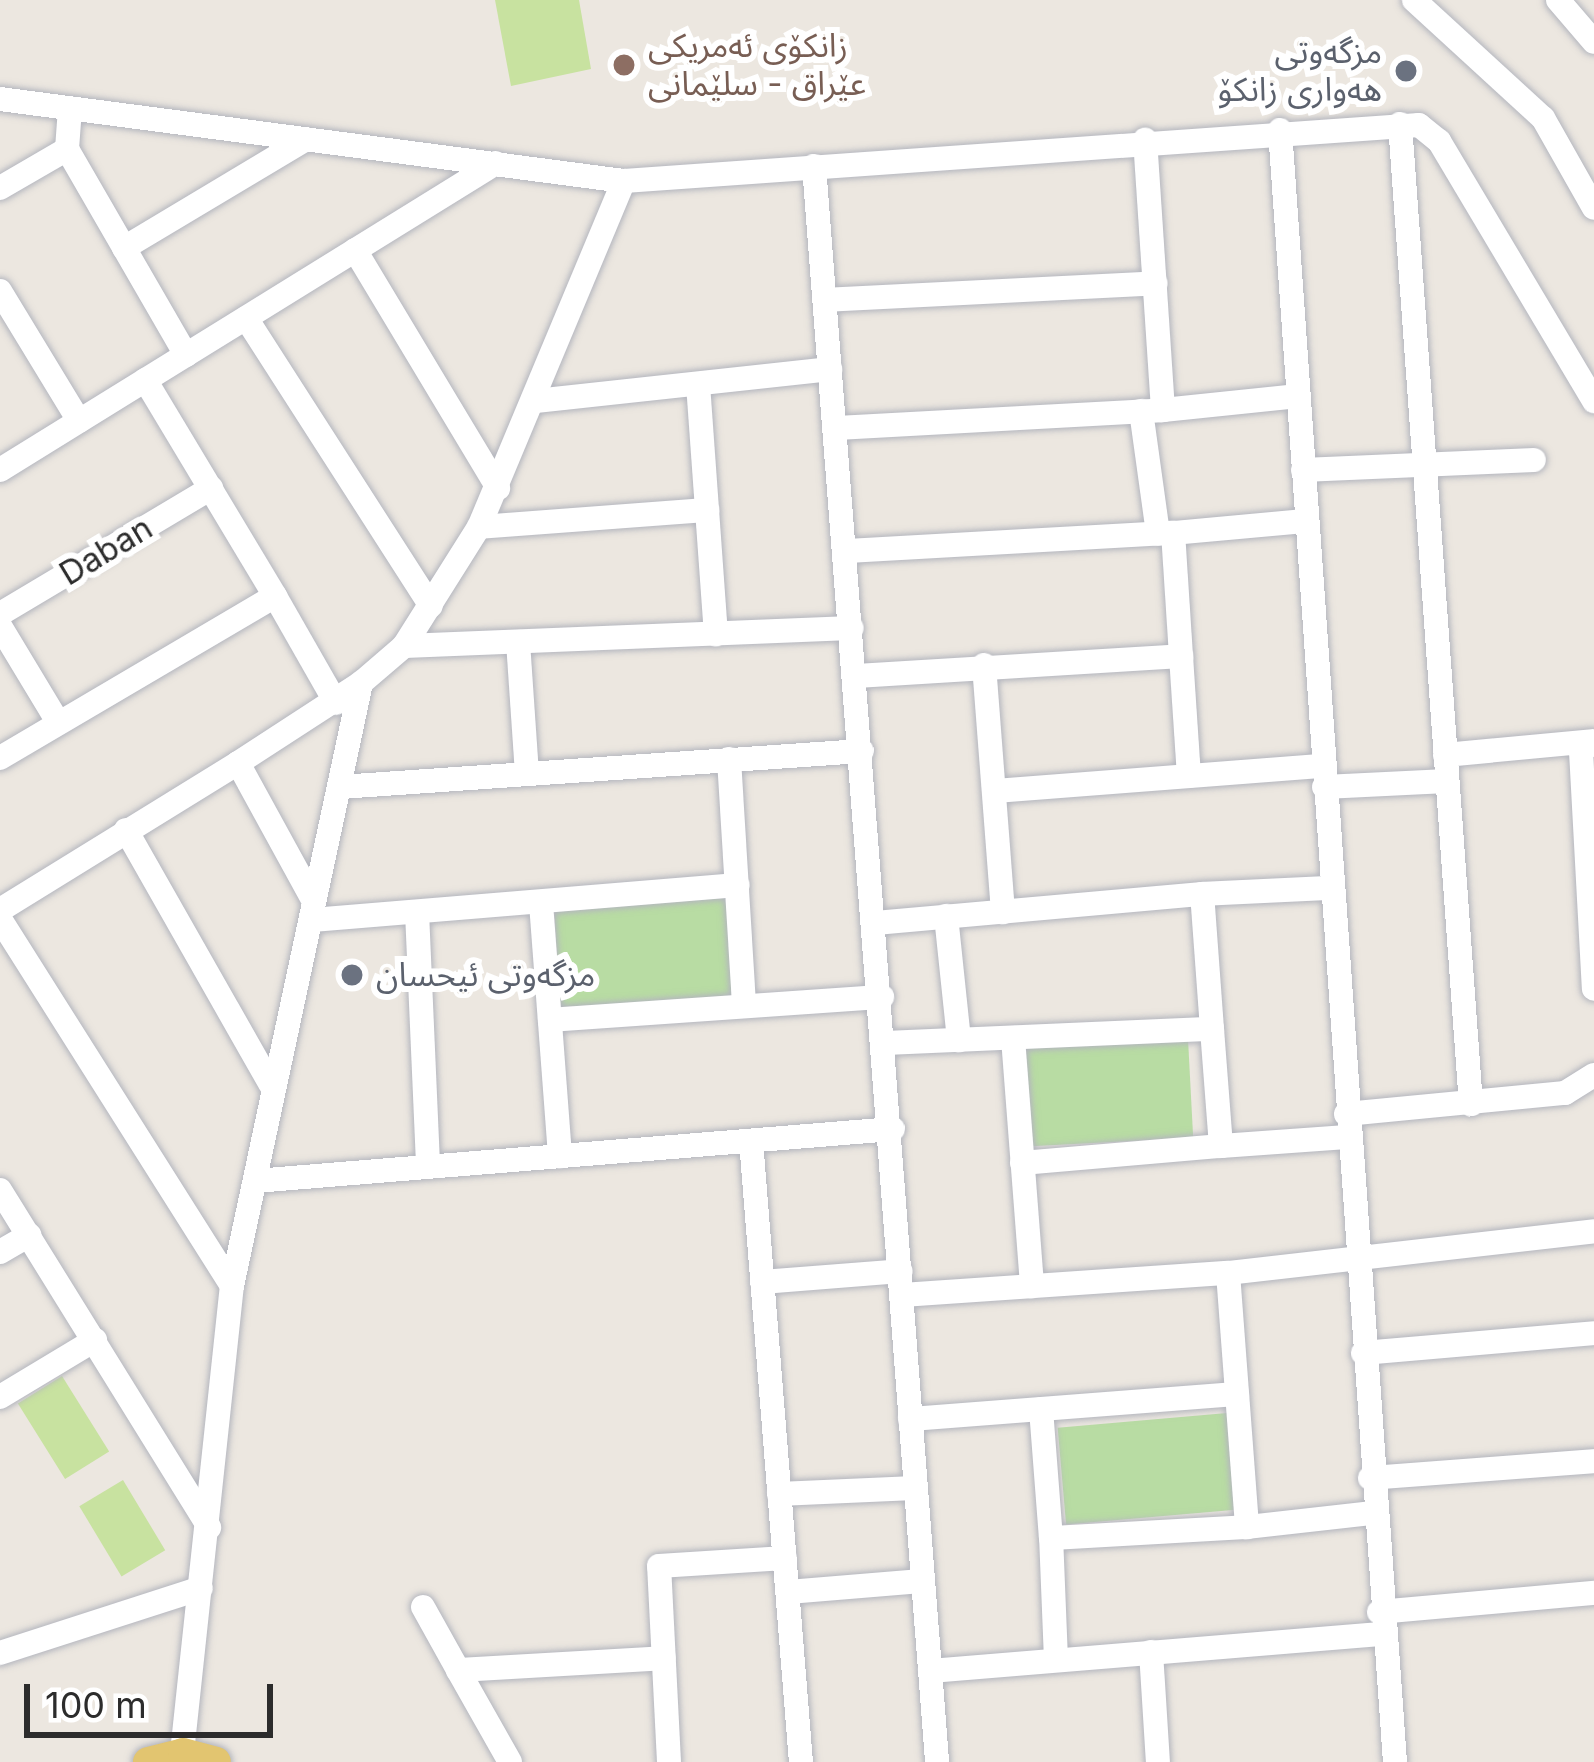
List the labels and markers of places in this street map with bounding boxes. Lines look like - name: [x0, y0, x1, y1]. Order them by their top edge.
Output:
- place label: زانکۆی ئەمریکی عێراق - سلێمانی: [648, 26, 866, 104]
- place label: مزگەوتی هەواری زانکۆ: [1218, 32, 1382, 110]
- marker: زانکۆی ئەمریکی عێراق - سلێمانی: [611, 52, 637, 78]
- marker: مزگەوتی هەواری زانکۆ: [1393, 58, 1419, 84]
- place label: مزگەوتی ئیحسان: [376, 955, 595, 995]
- marker: مزگەوتی ئیحسان: [339, 962, 365, 988]

